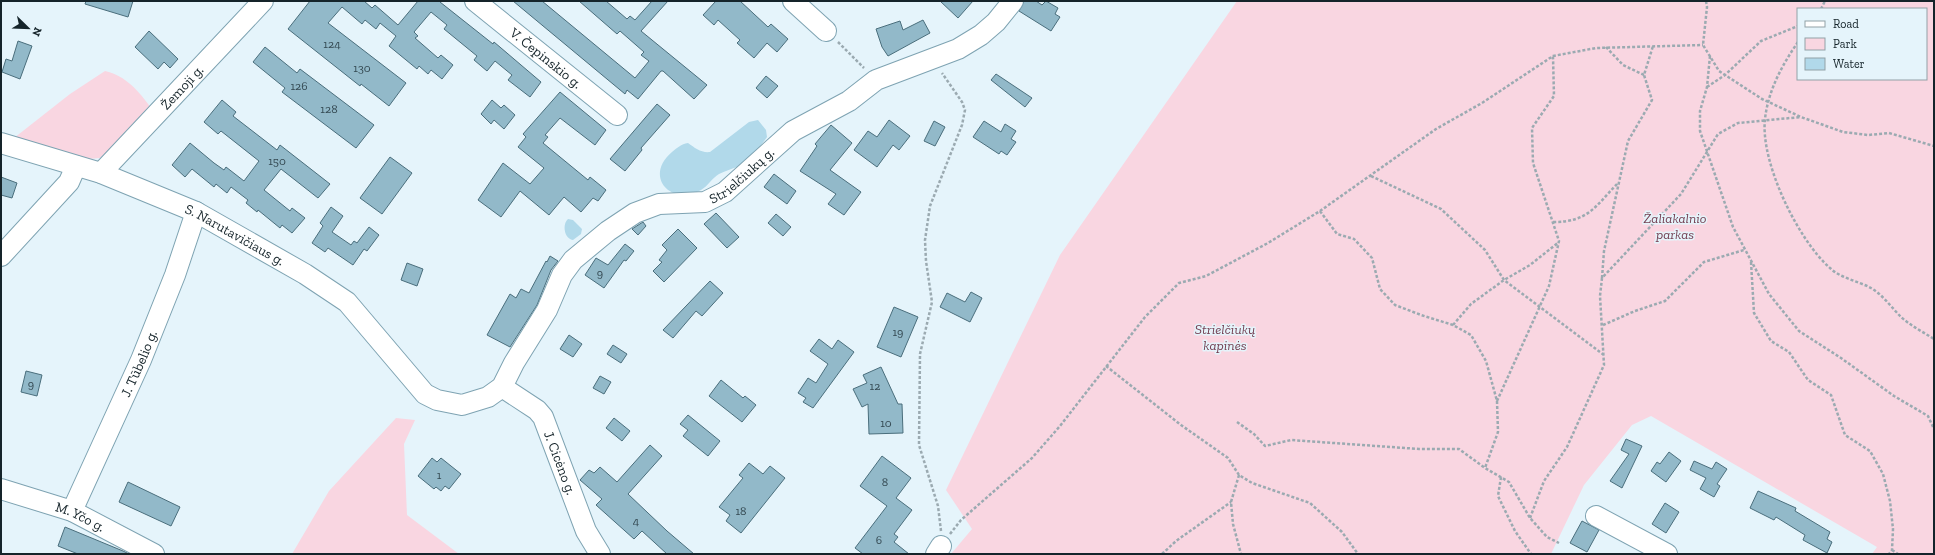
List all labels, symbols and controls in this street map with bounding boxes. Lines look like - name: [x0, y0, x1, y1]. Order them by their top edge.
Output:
- north arrow: [8, 8, 48, 48]
- legend: [1797, 8, 1927, 80]
- text: Road: [1833, 17, 1859, 31]
- street label: V. Čepinskio g.: [505, 24, 585, 92]
- text: N: [29, 25, 44, 39]
- house number: 124: [323, 37, 341, 51]
- text: Park: [1833, 37, 1858, 51]
- text: Water: [1833, 57, 1865, 71]
- house number: 130: [353, 61, 371, 75]
- street label: Žemoji g.: [157, 62, 207, 113]
- house number: 126: [290, 79, 308, 93]
- house number: 128: [320, 102, 338, 116]
- street label: Strielčiukų g.: [706, 144, 778, 208]
- house number: 150: [268, 154, 286, 168]
- street label: S. Narutavičiaus g.: [183, 200, 287, 270]
- park label: Žaliakalnio parkas: [1643, 210, 1707, 243]
- house number: 9: [597, 266, 603, 280]
- park label: Strielčiukų kapinės: [1195, 321, 1255, 354]
- house number: 19: [893, 325, 904, 339]
- street label: J. Tūbelio g.: [117, 328, 161, 400]
- house number: 9: [28, 377, 34, 391]
- house number: 12: [870, 379, 880, 393]
- house number: 10: [880, 416, 892, 430]
- street label: J. Cicėno g.: [540, 429, 580, 497]
- house number: 1: [437, 468, 442, 482]
- house number: 8: [882, 475, 888, 489]
- street label: M. Yčo g.: [53, 498, 108, 536]
- house number: 18: [735, 504, 747, 518]
- house number: 4: [633, 514, 640, 528]
- house number: 6: [876, 533, 882, 547]

